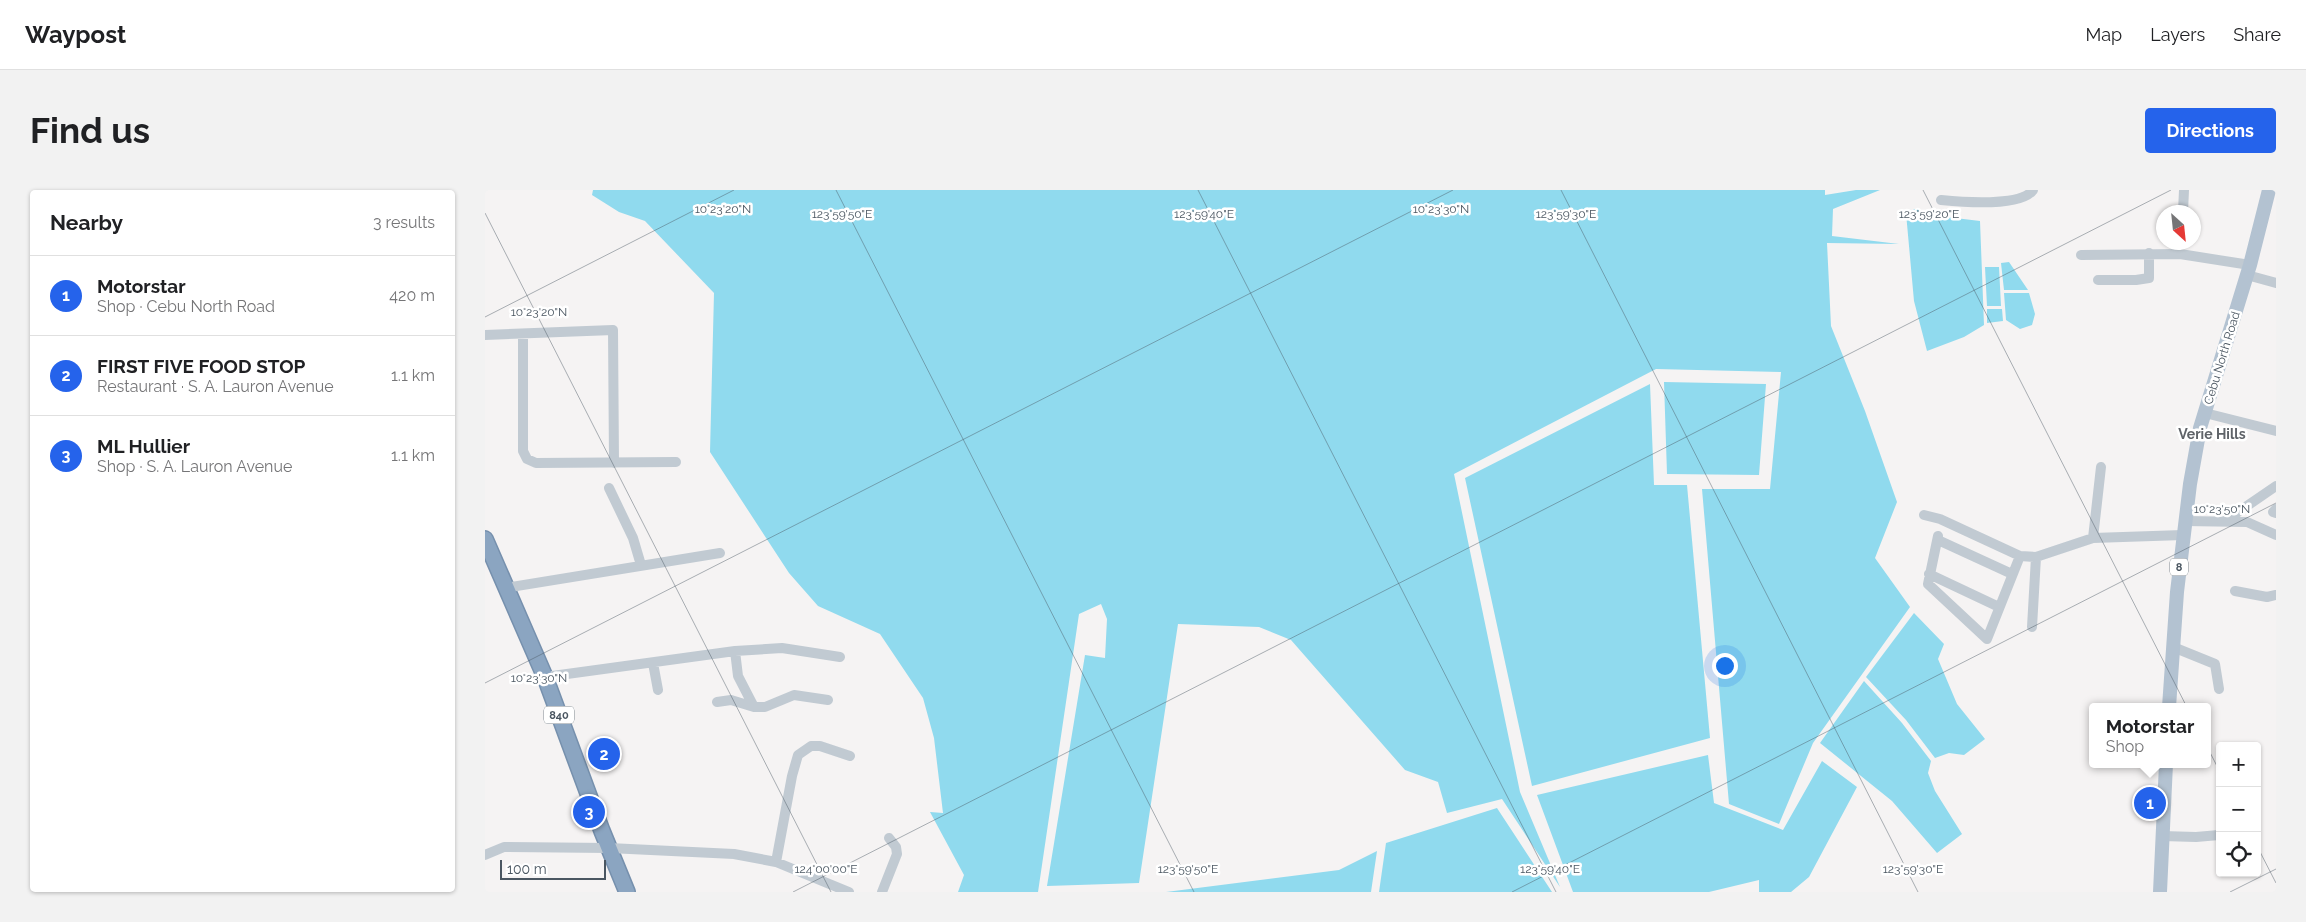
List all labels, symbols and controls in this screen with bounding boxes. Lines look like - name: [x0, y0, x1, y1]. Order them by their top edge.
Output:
- text: Waypost: [25, 20, 126, 49]
- text: Map: [2086, 24, 2122, 45]
- text: Layers: [2150, 24, 2205, 45]
- text: Share: [2233, 24, 2281, 45]
- button: Directions: [2145, 108, 2276, 153]
- text: Find us: [30, 110, 150, 151]
- text: 10°23'20"N: [695, 202, 751, 216]
- text: 10°23'30"N: [1413, 202, 1469, 216]
- north arrow: [2156, 205, 2201, 250]
- text: 123°59'50"E: [812, 207, 872, 221]
- text: 123°59'40"E: [1174, 207, 1234, 221]
- text: 123°59'30"E: [1536, 207, 1596, 221]
- text: 123°59'20"E: [1899, 207, 1959, 221]
- text: Nearby: [50, 210, 123, 235]
- text: 3 results: [373, 213, 435, 232]
- text: Motorstar: [97, 275, 186, 297]
- text: 1: [62, 286, 70, 305]
- text: 420 m: [389, 286, 435, 305]
- text: Shop · Cebu North Road: [97, 297, 275, 316]
- text: 10°23'20"N: [511, 305, 567, 319]
- street label: Cebu North Road: [2201, 310, 2243, 406]
- text: FIRST FIVE FOOD STOP: [97, 355, 305, 377]
- text: 2: [61, 366, 71, 385]
- text: 1.1 km: [391, 366, 435, 385]
- text: Restaurant · S. A. Lauron Avenue: [97, 377, 334, 396]
- district label: Verie Hills: [2178, 426, 2246, 442]
- text: ML Hullier: [97, 435, 190, 457]
- text: 3: [62, 446, 70, 465]
- text: 1.1 km: [391, 446, 435, 465]
- text: Shop · S. A. Lauron Avenue: [97, 457, 292, 476]
- text: 10°23'50"N: [2194, 502, 2250, 516]
- road number: 8: [2170, 558, 2188, 576]
- your location: [1712, 653, 1738, 679]
- text: 10°23'30"N: [511, 671, 567, 685]
- popup: [2089, 703, 2211, 768]
- road number: 840: [544, 706, 574, 724]
- text: Motorstar: [2106, 715, 2194, 737]
- pin: 2: [588, 735, 620, 773]
- text: Shop: [2106, 737, 2144, 756]
- map controls: [2216, 742, 2261, 877]
- button: +: [2216, 742, 2261, 787]
- pin: 1: [2134, 784, 2166, 822]
- button: −: [2216, 787, 2261, 832]
- pin: 3: [573, 793, 605, 831]
- button: locate: [2216, 832, 2261, 877]
- scale bar: [500, 857, 606, 880]
- text: 100 m: [507, 861, 547, 877]
- text: 124°00'00"E: [794, 862, 858, 876]
- text: 123°59'50"E: [1158, 862, 1218, 876]
- text: 123°59'40"E: [1520, 862, 1580, 876]
- text: 123°59'30"E: [1883, 862, 1943, 876]

